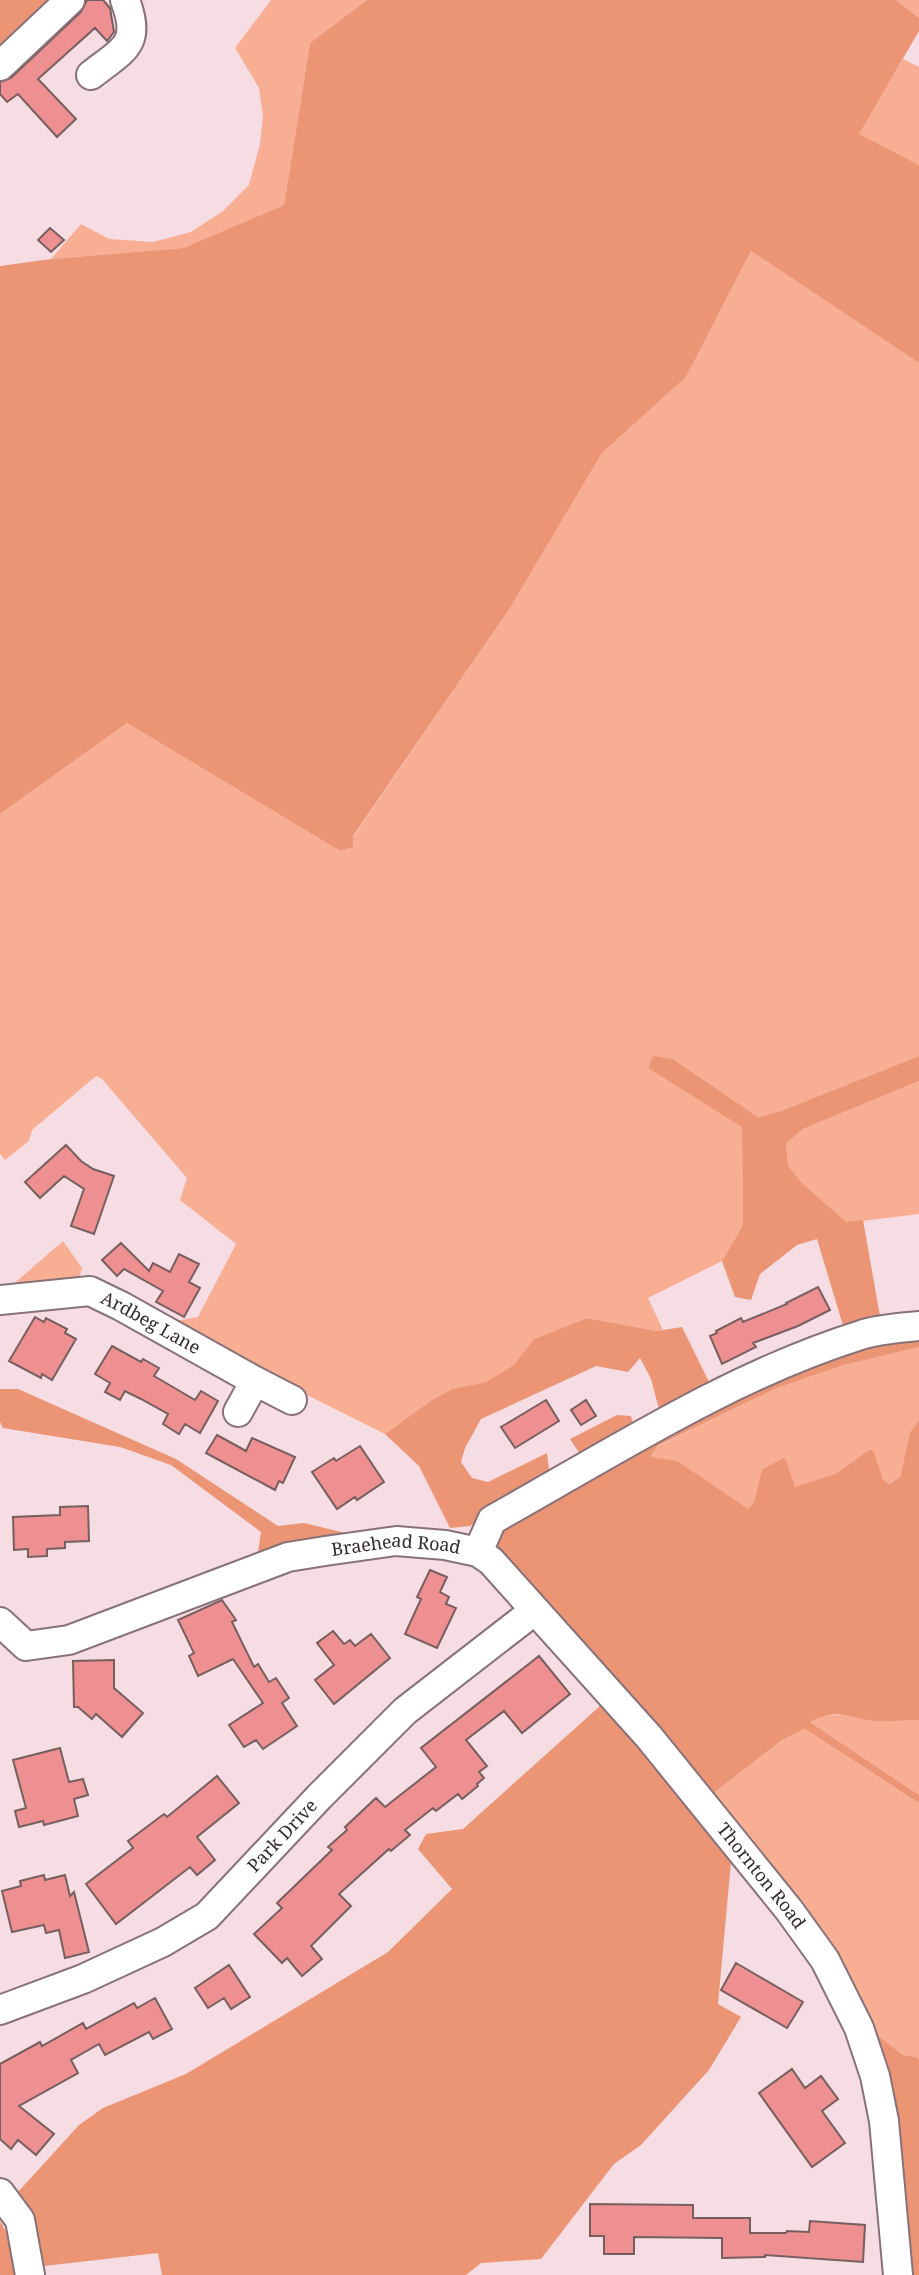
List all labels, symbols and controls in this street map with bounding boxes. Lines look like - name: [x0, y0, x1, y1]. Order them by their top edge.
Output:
- street label: Ardbeg Lane: [97, 1285, 205, 1359]
- street label: Braehead Road: [330, 1528, 463, 1561]
- street label: Park Drive: [241, 1793, 322, 1877]
- street label: Thornton Road: [712, 1817, 812, 1933]

